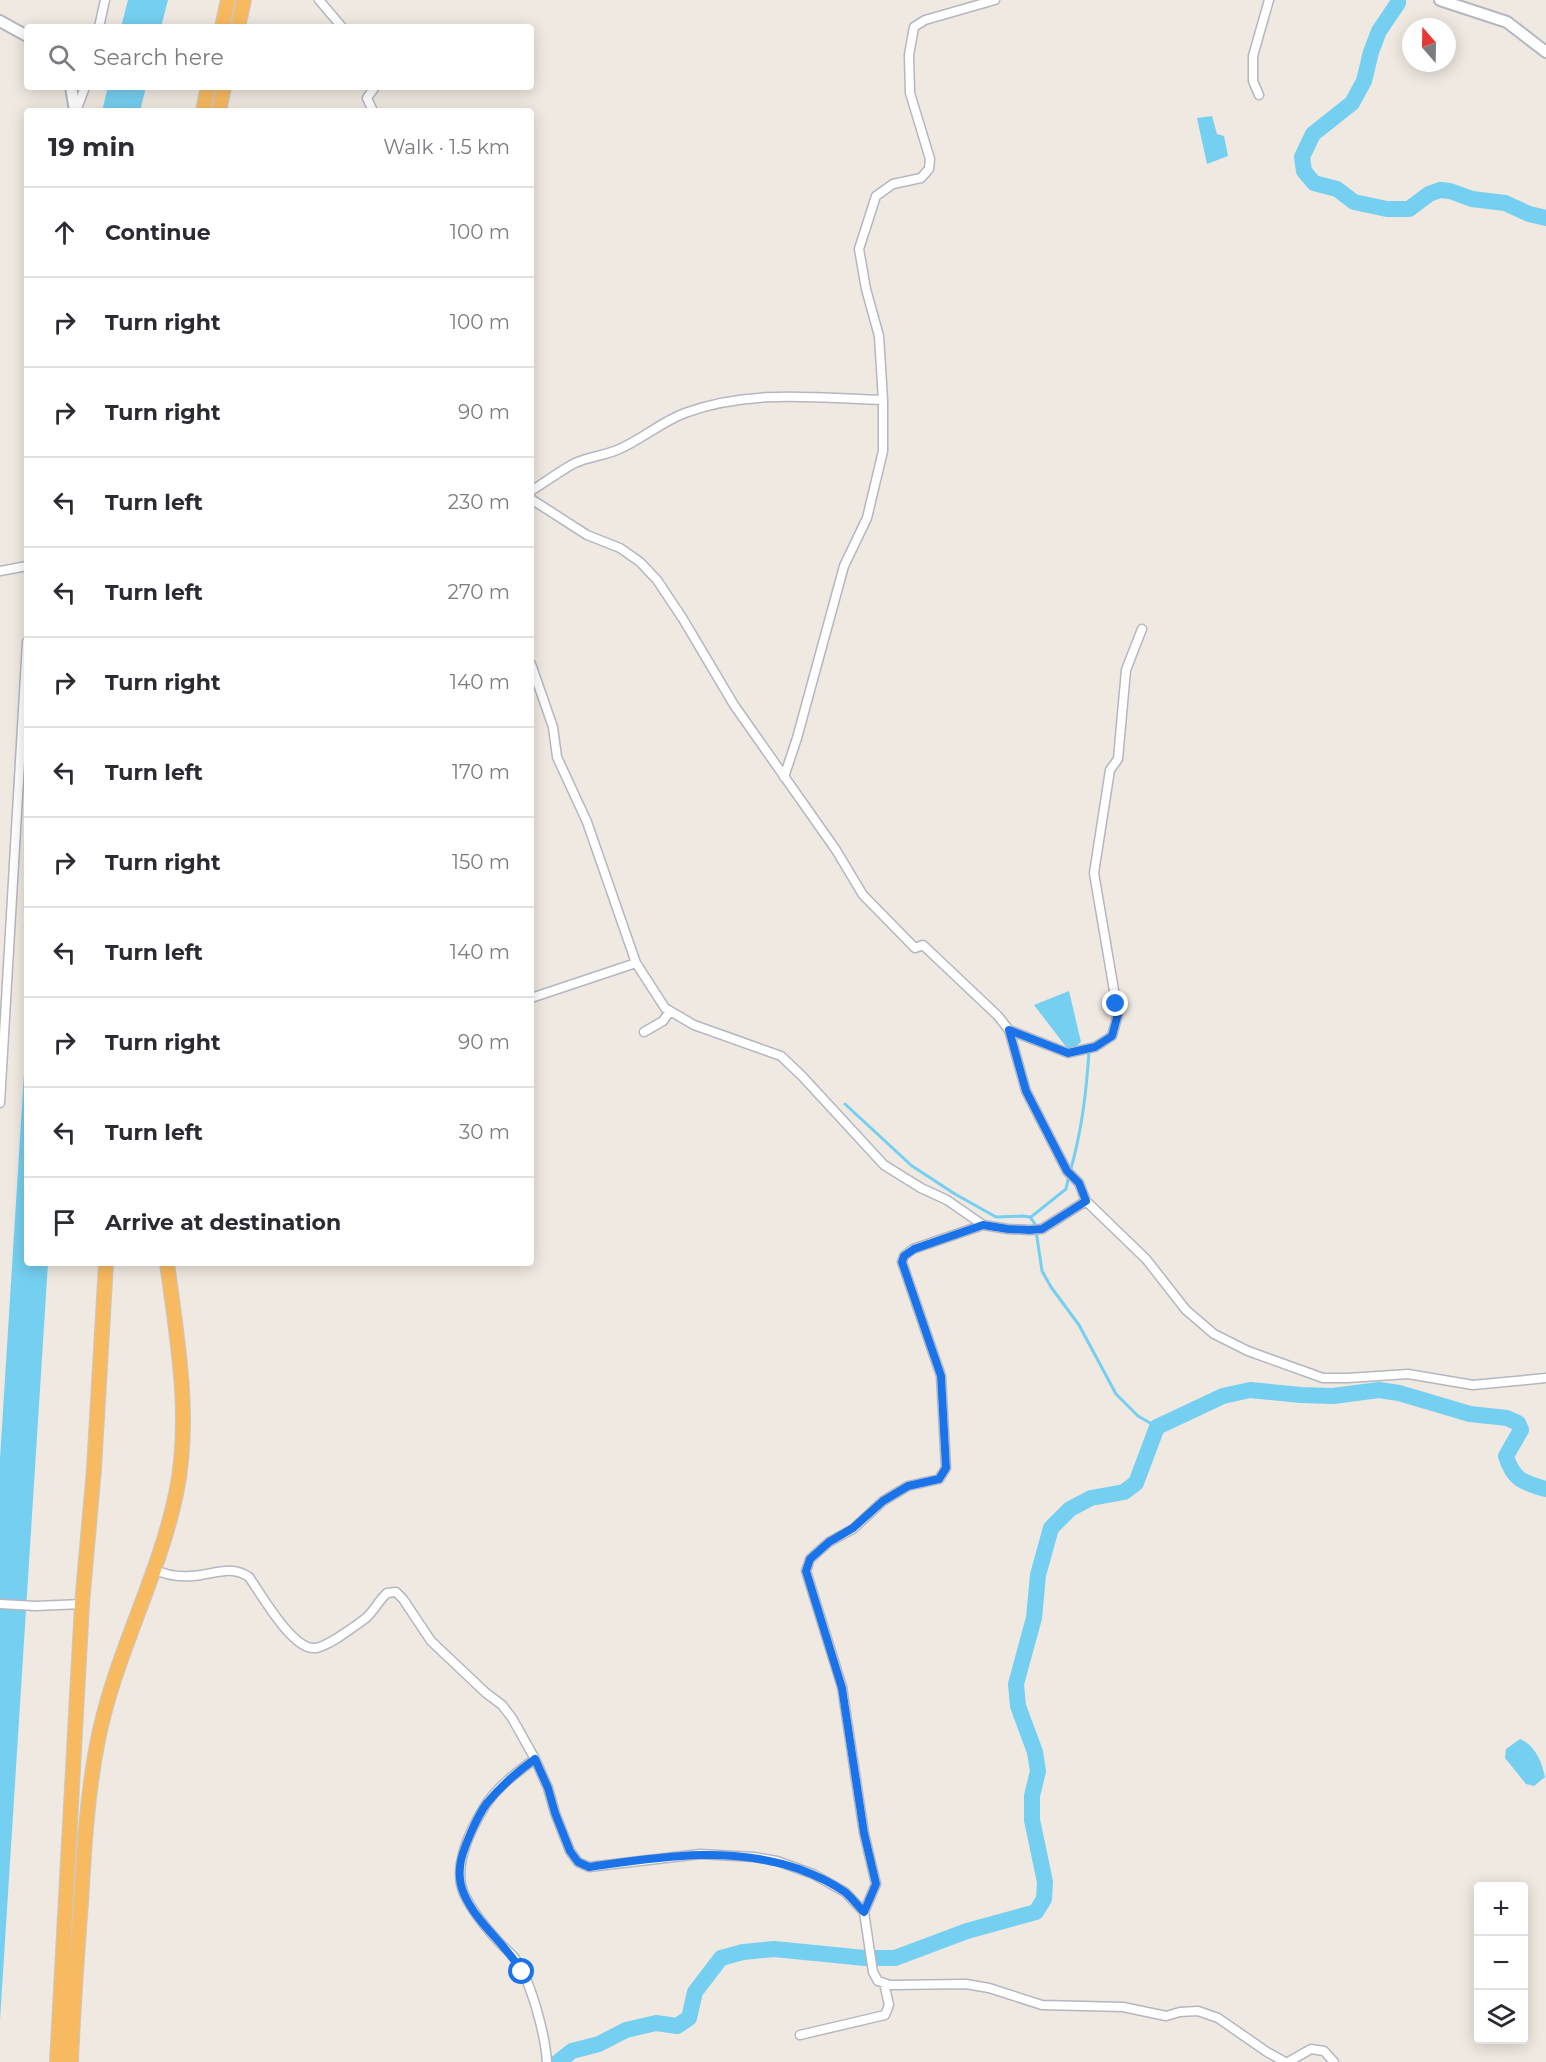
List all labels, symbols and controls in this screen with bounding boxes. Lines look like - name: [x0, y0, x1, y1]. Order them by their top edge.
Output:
- north arrow: [1402, 18, 1456, 72]
- search box: [24, 24, 534, 90]
- icon: search: [45, 41, 78, 74]
- text: Search here: [93, 44, 224, 71]
- text: 19 min: [48, 131, 135, 163]
- text: Walk · 1.5 km: [383, 135, 510, 159]
- icon: ahead: [48, 216, 81, 249]
- text: Continue: [105, 219, 211, 246]
- text: 100 m: [450, 220, 510, 244]
- icon: right: [48, 306, 81, 339]
- text: Turn right: [105, 309, 220, 336]
- text: 100 m: [450, 310, 510, 334]
- icon: right: [48, 396, 81, 429]
- text: Turn right: [105, 399, 220, 426]
- text: 90 m: [458, 400, 510, 424]
- icon: left: [48, 486, 81, 519]
- text: Turn left: [105, 489, 203, 516]
- text: 230 m: [448, 490, 510, 514]
- icon: left: [48, 576, 81, 609]
- text: Turn left: [105, 579, 203, 606]
- text: 270 m: [448, 580, 510, 604]
- icon: right: [48, 666, 81, 699]
- text: Turn right: [105, 669, 220, 696]
- text: 140 m: [450, 670, 510, 694]
- icon: left: [48, 756, 81, 789]
- text: Turn left: [105, 759, 203, 786]
- text: 170 m: [452, 760, 510, 784]
- icon: right: [48, 846, 81, 879]
- text: Turn right: [105, 849, 220, 876]
- text: 150 m: [452, 850, 510, 874]
- icon: left: [48, 936, 81, 969]
- text: Turn left: [105, 939, 203, 966]
- text: 140 m: [450, 940, 510, 964]
- route end: [1102, 990, 1128, 1016]
- icon: right: [48, 1026, 81, 1059]
- text: Turn right: [105, 1029, 220, 1056]
- text: 90 m: [458, 1030, 510, 1054]
- icon: left: [48, 1116, 81, 1149]
- text: Turn left: [105, 1119, 203, 1146]
- text: 30 m: [459, 1120, 510, 1144]
- icon: arrive: [48, 1206, 81, 1239]
- text: Arrive at destination: [105, 1209, 341, 1236]
- map controls: [1474, 1882, 1528, 2044]
- button: +: [1474, 1882, 1528, 1936]
- button: −: [1474, 1936, 1528, 1990]
- route start: [508, 1958, 534, 1984]
- button: layers: [1474, 1990, 1528, 2044]

